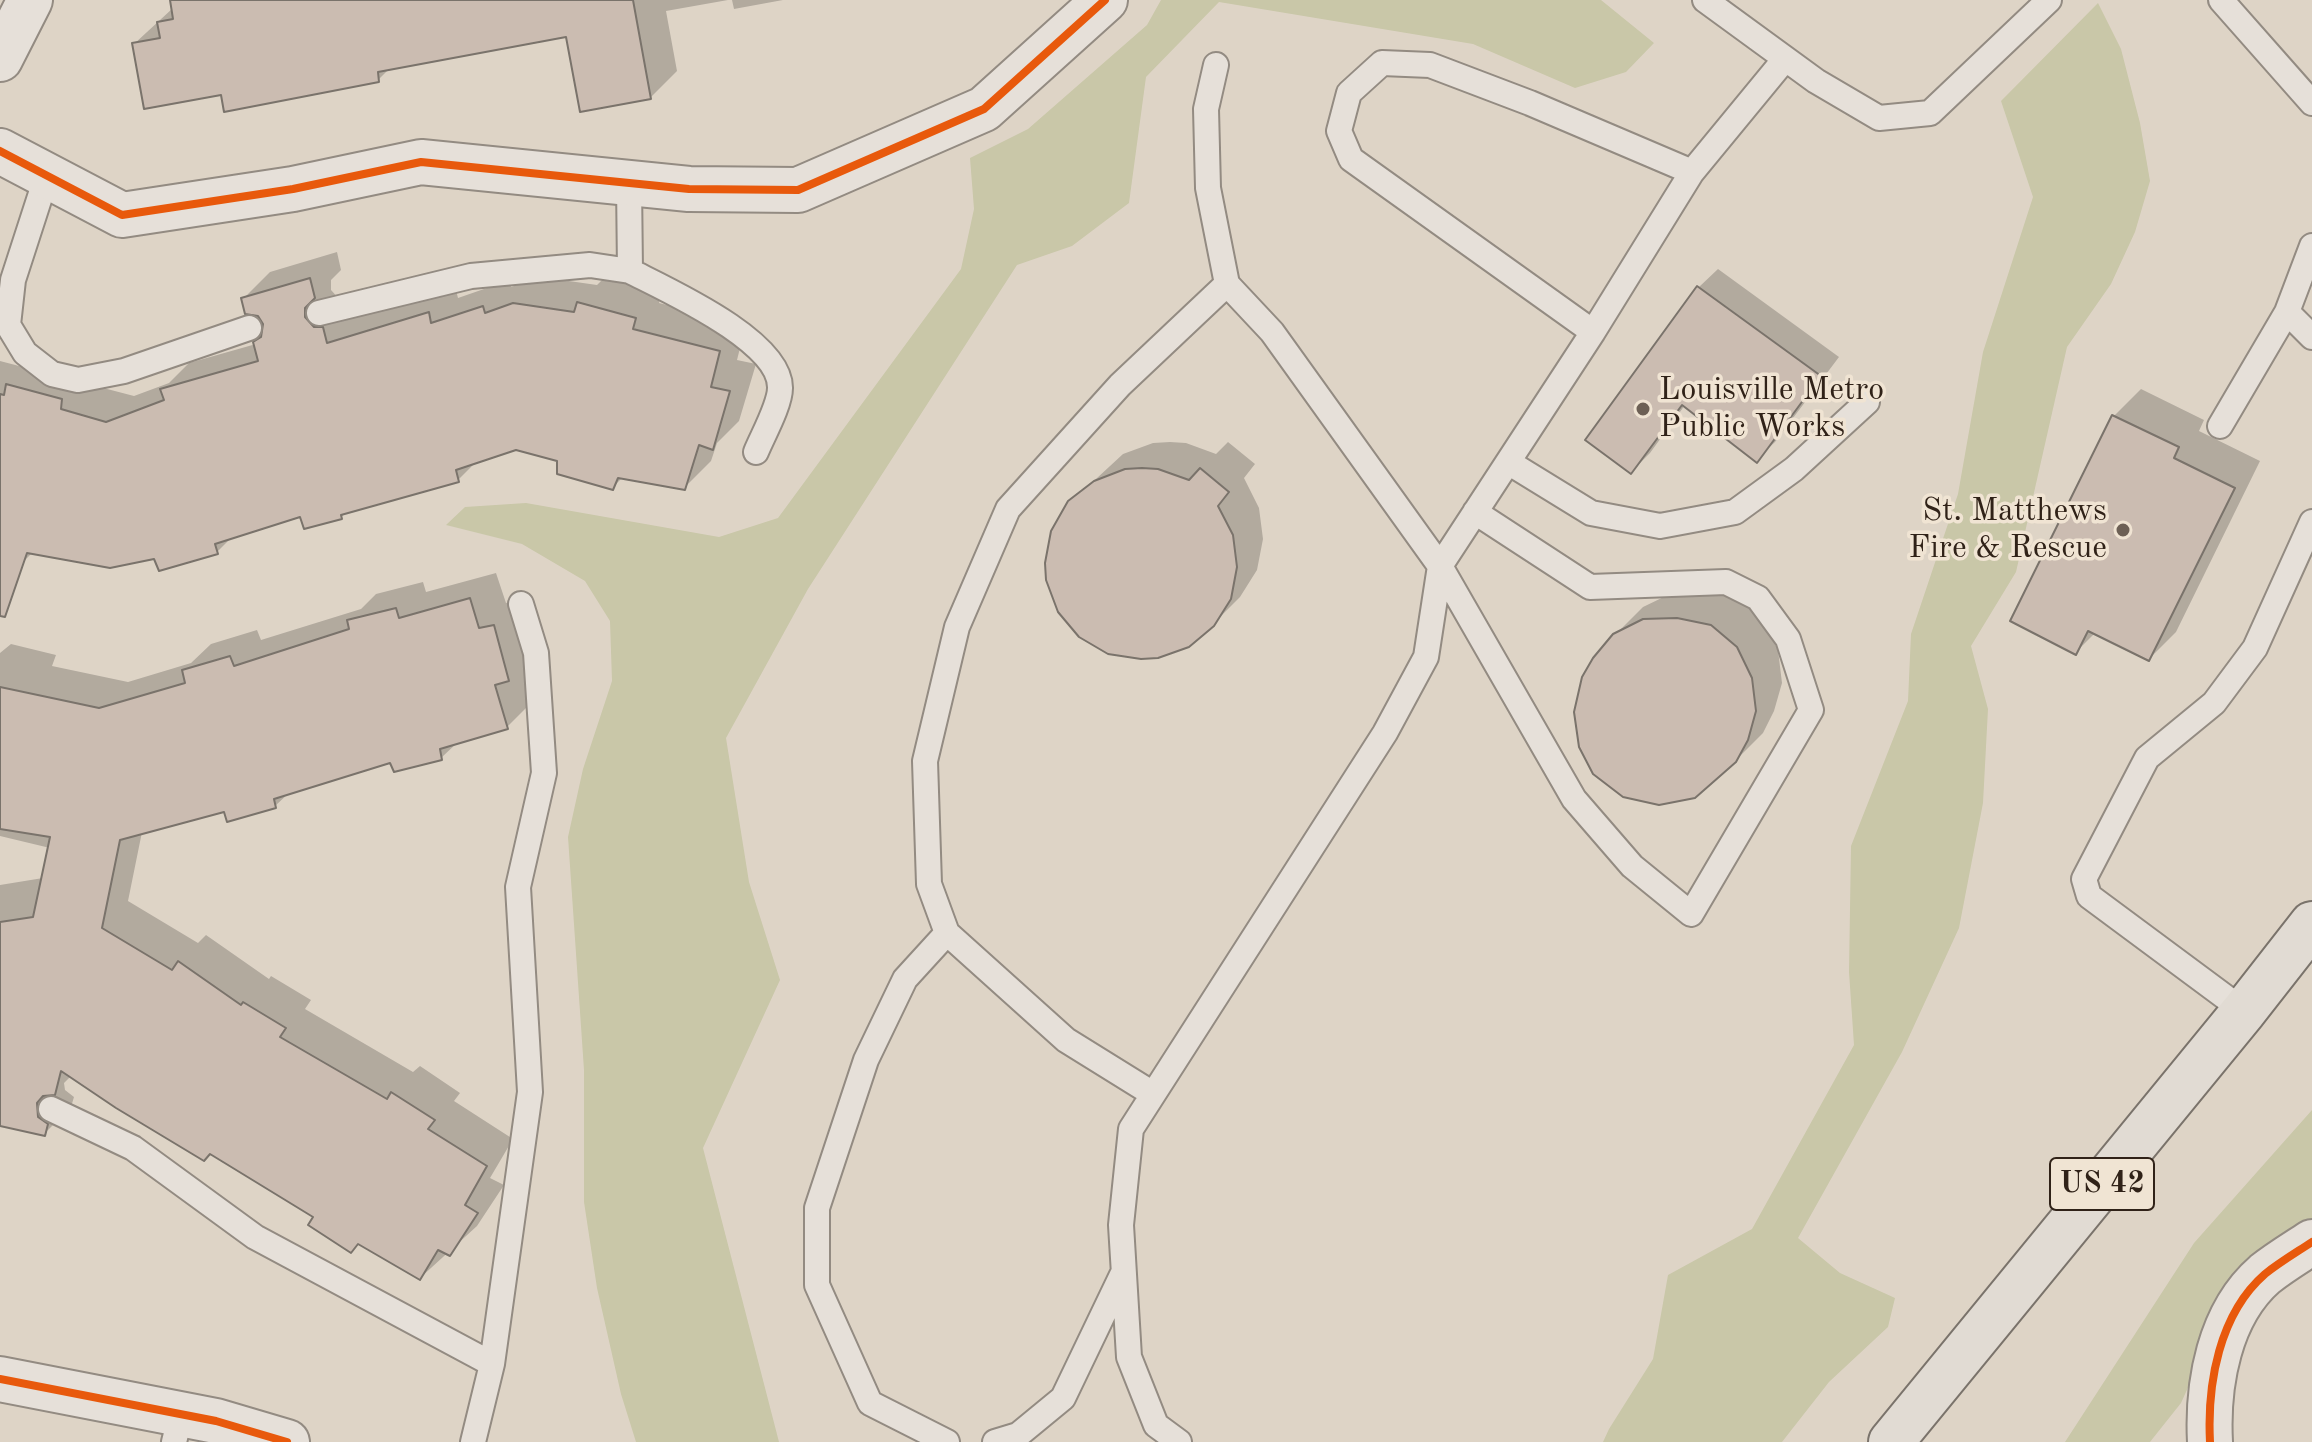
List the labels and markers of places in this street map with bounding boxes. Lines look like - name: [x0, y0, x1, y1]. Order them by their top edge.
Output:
- place label: Louisville Metro Public Works: [1659, 372, 1884, 447]
- marker: Louisville Metro Public Works: [1634, 400, 1652, 418]
- place label: St. Matthews Fire & Rescue: [1909, 493, 2107, 568]
- marker: St. Matthews Fire & Rescue: [2114, 521, 2132, 539]

